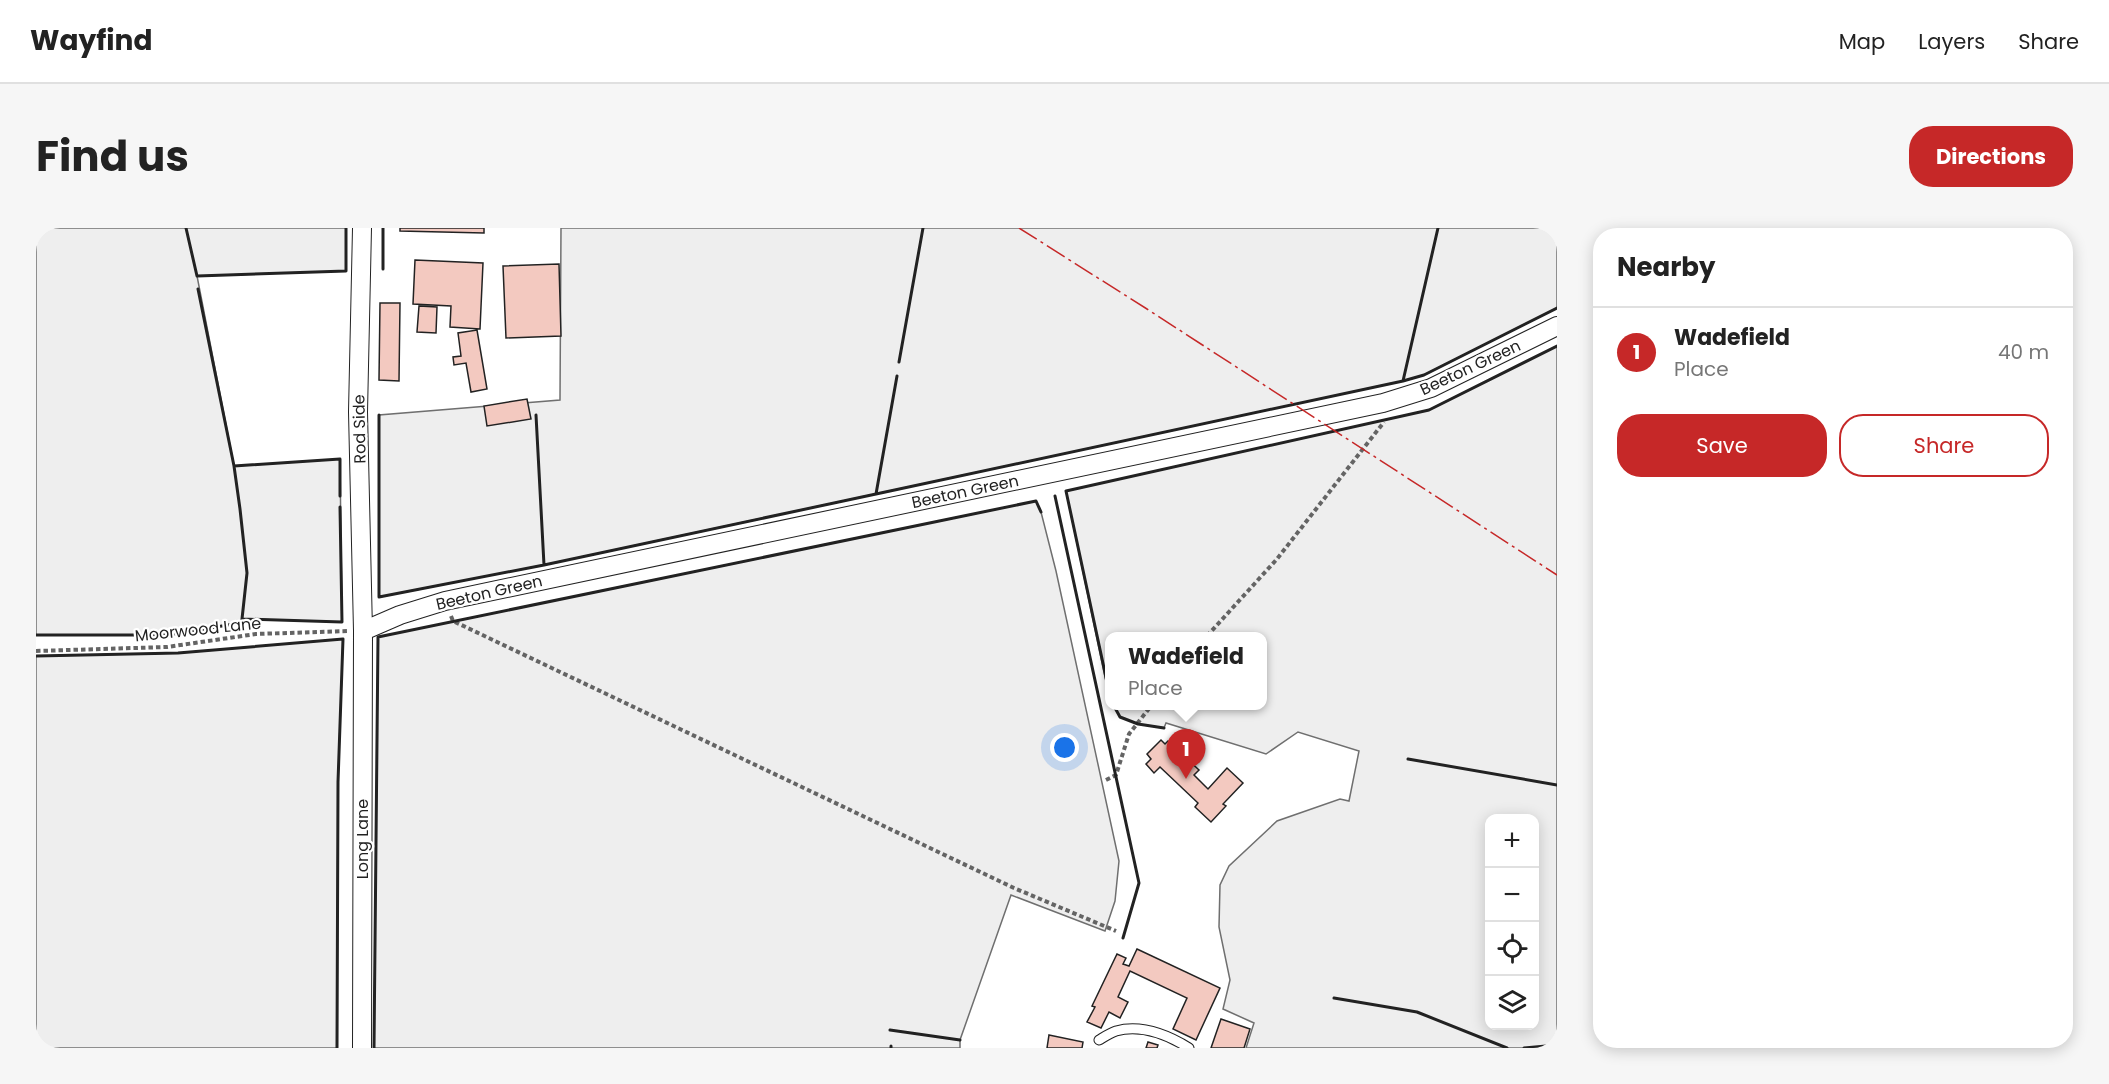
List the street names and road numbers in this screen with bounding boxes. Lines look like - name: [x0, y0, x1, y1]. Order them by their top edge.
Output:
- street label: Beeton Green: [1416, 334, 1524, 401]
- street label: Rod Side: [347, 394, 372, 464]
- street label: Beeton Green: [910, 469, 1021, 514]
- street label: Beeton Green: [434, 569, 545, 616]
- street label: Moorwood Lane: [134, 611, 262, 648]
- street label: Long Lane: [351, 799, 374, 879]

